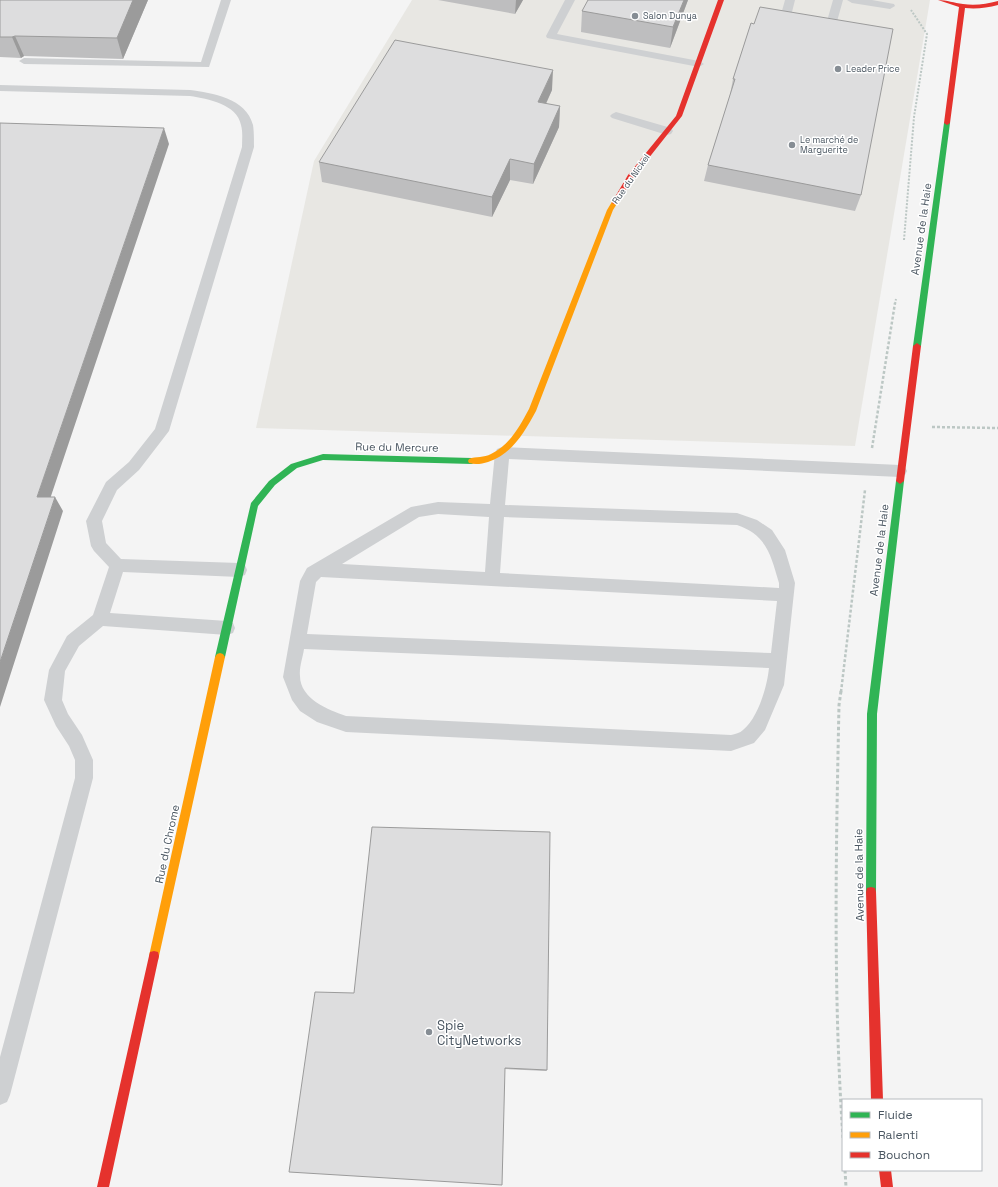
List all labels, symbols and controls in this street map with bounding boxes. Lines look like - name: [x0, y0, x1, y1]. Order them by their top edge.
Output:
- place label: Salon Dunya: [643, 10, 697, 22]
- marker: Salon Dunya: [630, 11, 640, 21]
- place label: Leader Price: [846, 63, 900, 75]
- marker: Leader Price: [833, 64, 843, 74]
- place label: Le marché de Marguerite: [800, 134, 858, 156]
- marker: Le marché de Marguerite: [787, 140, 797, 150]
- street label: Rue du Nickel: [609, 152, 653, 206]
- street label: Avenue de la Haie: [908, 182, 934, 276]
- street label: Rue du Mercure: [355, 439, 439, 455]
- street label: Avenue de la Haie: [866, 503, 892, 597]
- street label: Rue du Chrome: [152, 803, 182, 885]
- street label: Avenue de la Haie: [851, 829, 867, 921]
- place label: Spie CityNetworks: [437, 1017, 522, 1049]
- marker: Spie CityNetworks: [424, 1027, 434, 1037]
- legend: [842, 1099, 982, 1171]
- text: Fluide: [878, 1107, 913, 1123]
- text: Ralenti: [878, 1127, 918, 1143]
- text: Bouchon: [878, 1147, 930, 1163]

